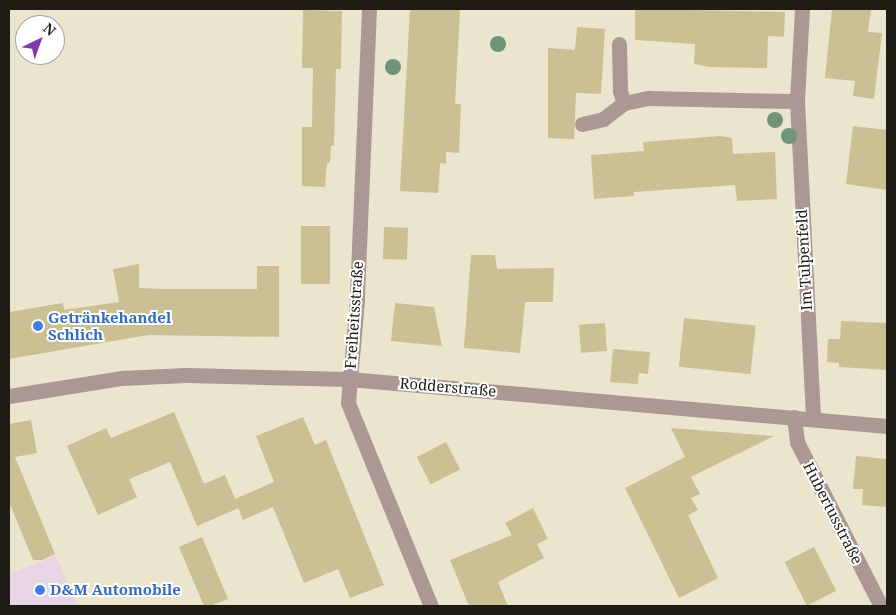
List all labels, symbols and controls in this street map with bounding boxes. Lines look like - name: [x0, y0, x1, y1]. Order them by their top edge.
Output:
- north arrow: [15, 15, 65, 65]
- text: N: [39, 18, 60, 40]
- street label: Im Tulpenfeld: [792, 209, 816, 311]
- street label: Freiheitsstraße: [341, 260, 367, 370]
- place label: Getränkehandel Schlich: [48, 308, 171, 343]
- marker: Getränkehandel Schlich: [32, 320, 44, 332]
- street label: Rodderstraße: [399, 374, 497, 400]
- street label: Hubertusstraße: [799, 459, 867, 567]
- place label: D&M Automobile: [50, 581, 181, 599]
- marker: D&M Automobile: [34, 584, 46, 596]

